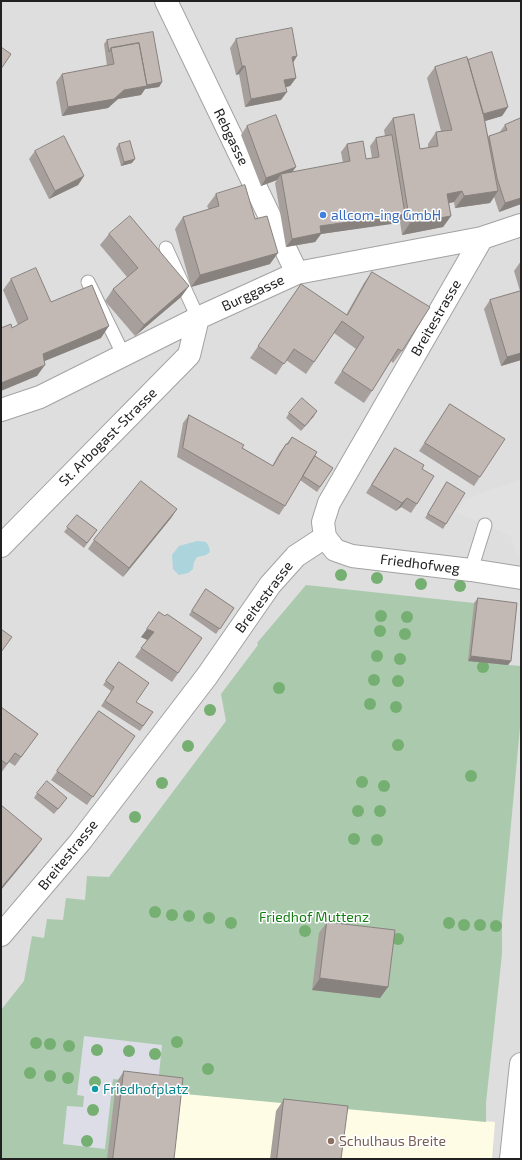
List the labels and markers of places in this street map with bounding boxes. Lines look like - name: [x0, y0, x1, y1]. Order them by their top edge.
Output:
- place label: allcom-ing GmbH: [331, 207, 441, 223]
- marker: allcom-ing GmbH: [318, 210, 328, 220]
- place label: Friedhofplatz: [103, 1081, 189, 1097]
- marker: Friedhofplatz: [90, 1084, 100, 1094]
- place label: Schulhaus Breite: [339, 1133, 446, 1149]
- marker: Schulhaus Breite: [326, 1136, 336, 1146]

